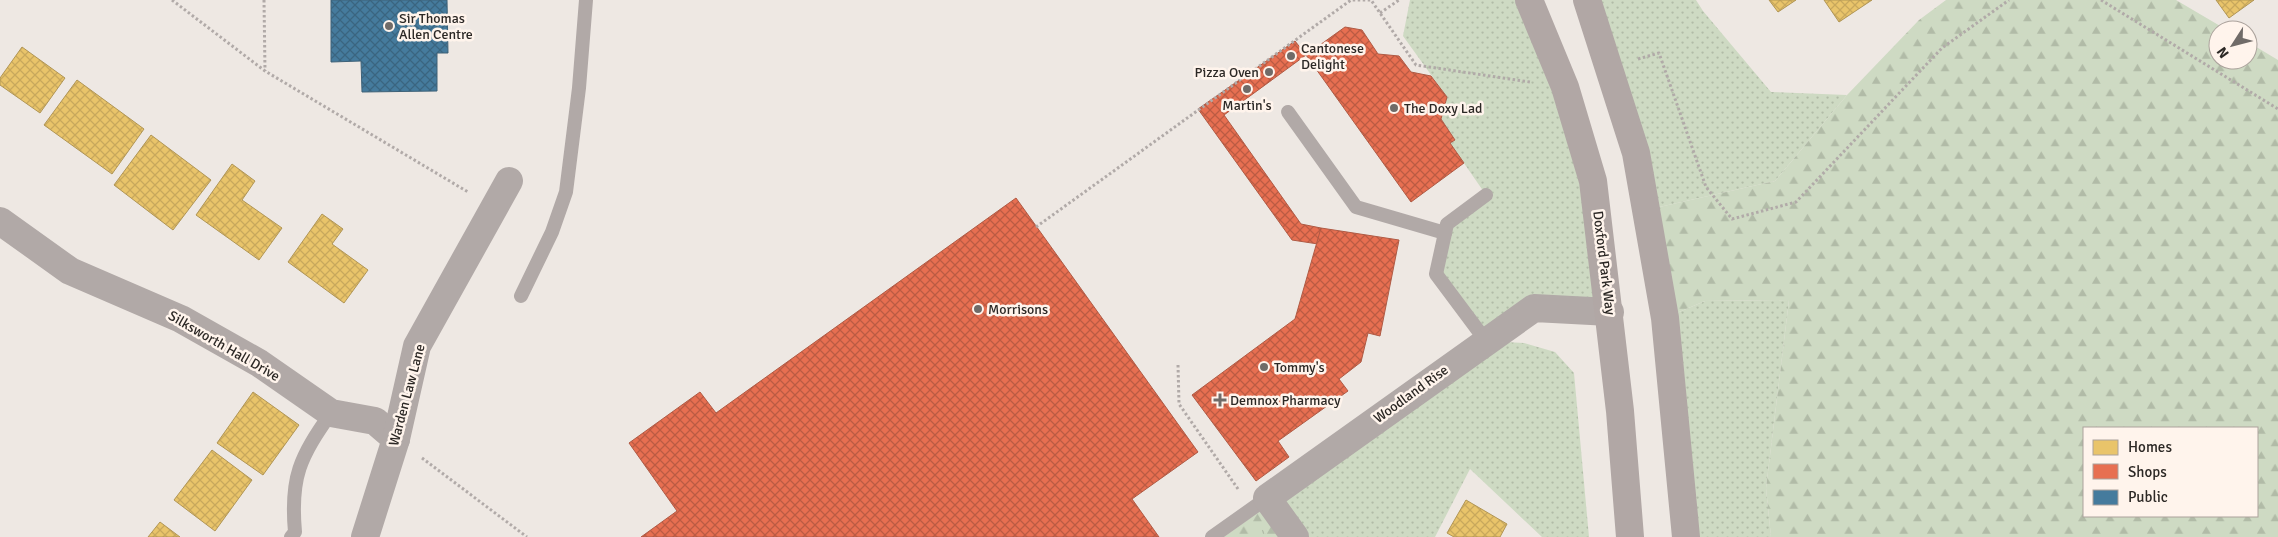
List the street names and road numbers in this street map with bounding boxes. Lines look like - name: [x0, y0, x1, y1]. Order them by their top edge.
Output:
- street label: Doxford Park Way: [1589, 210, 1619, 317]
- street label: Silksworth Hall Drive: [165, 307, 283, 385]
- street label: Warden Law Lane: [385, 342, 429, 448]
- street label: Woodland Rise: [1370, 361, 1452, 427]

